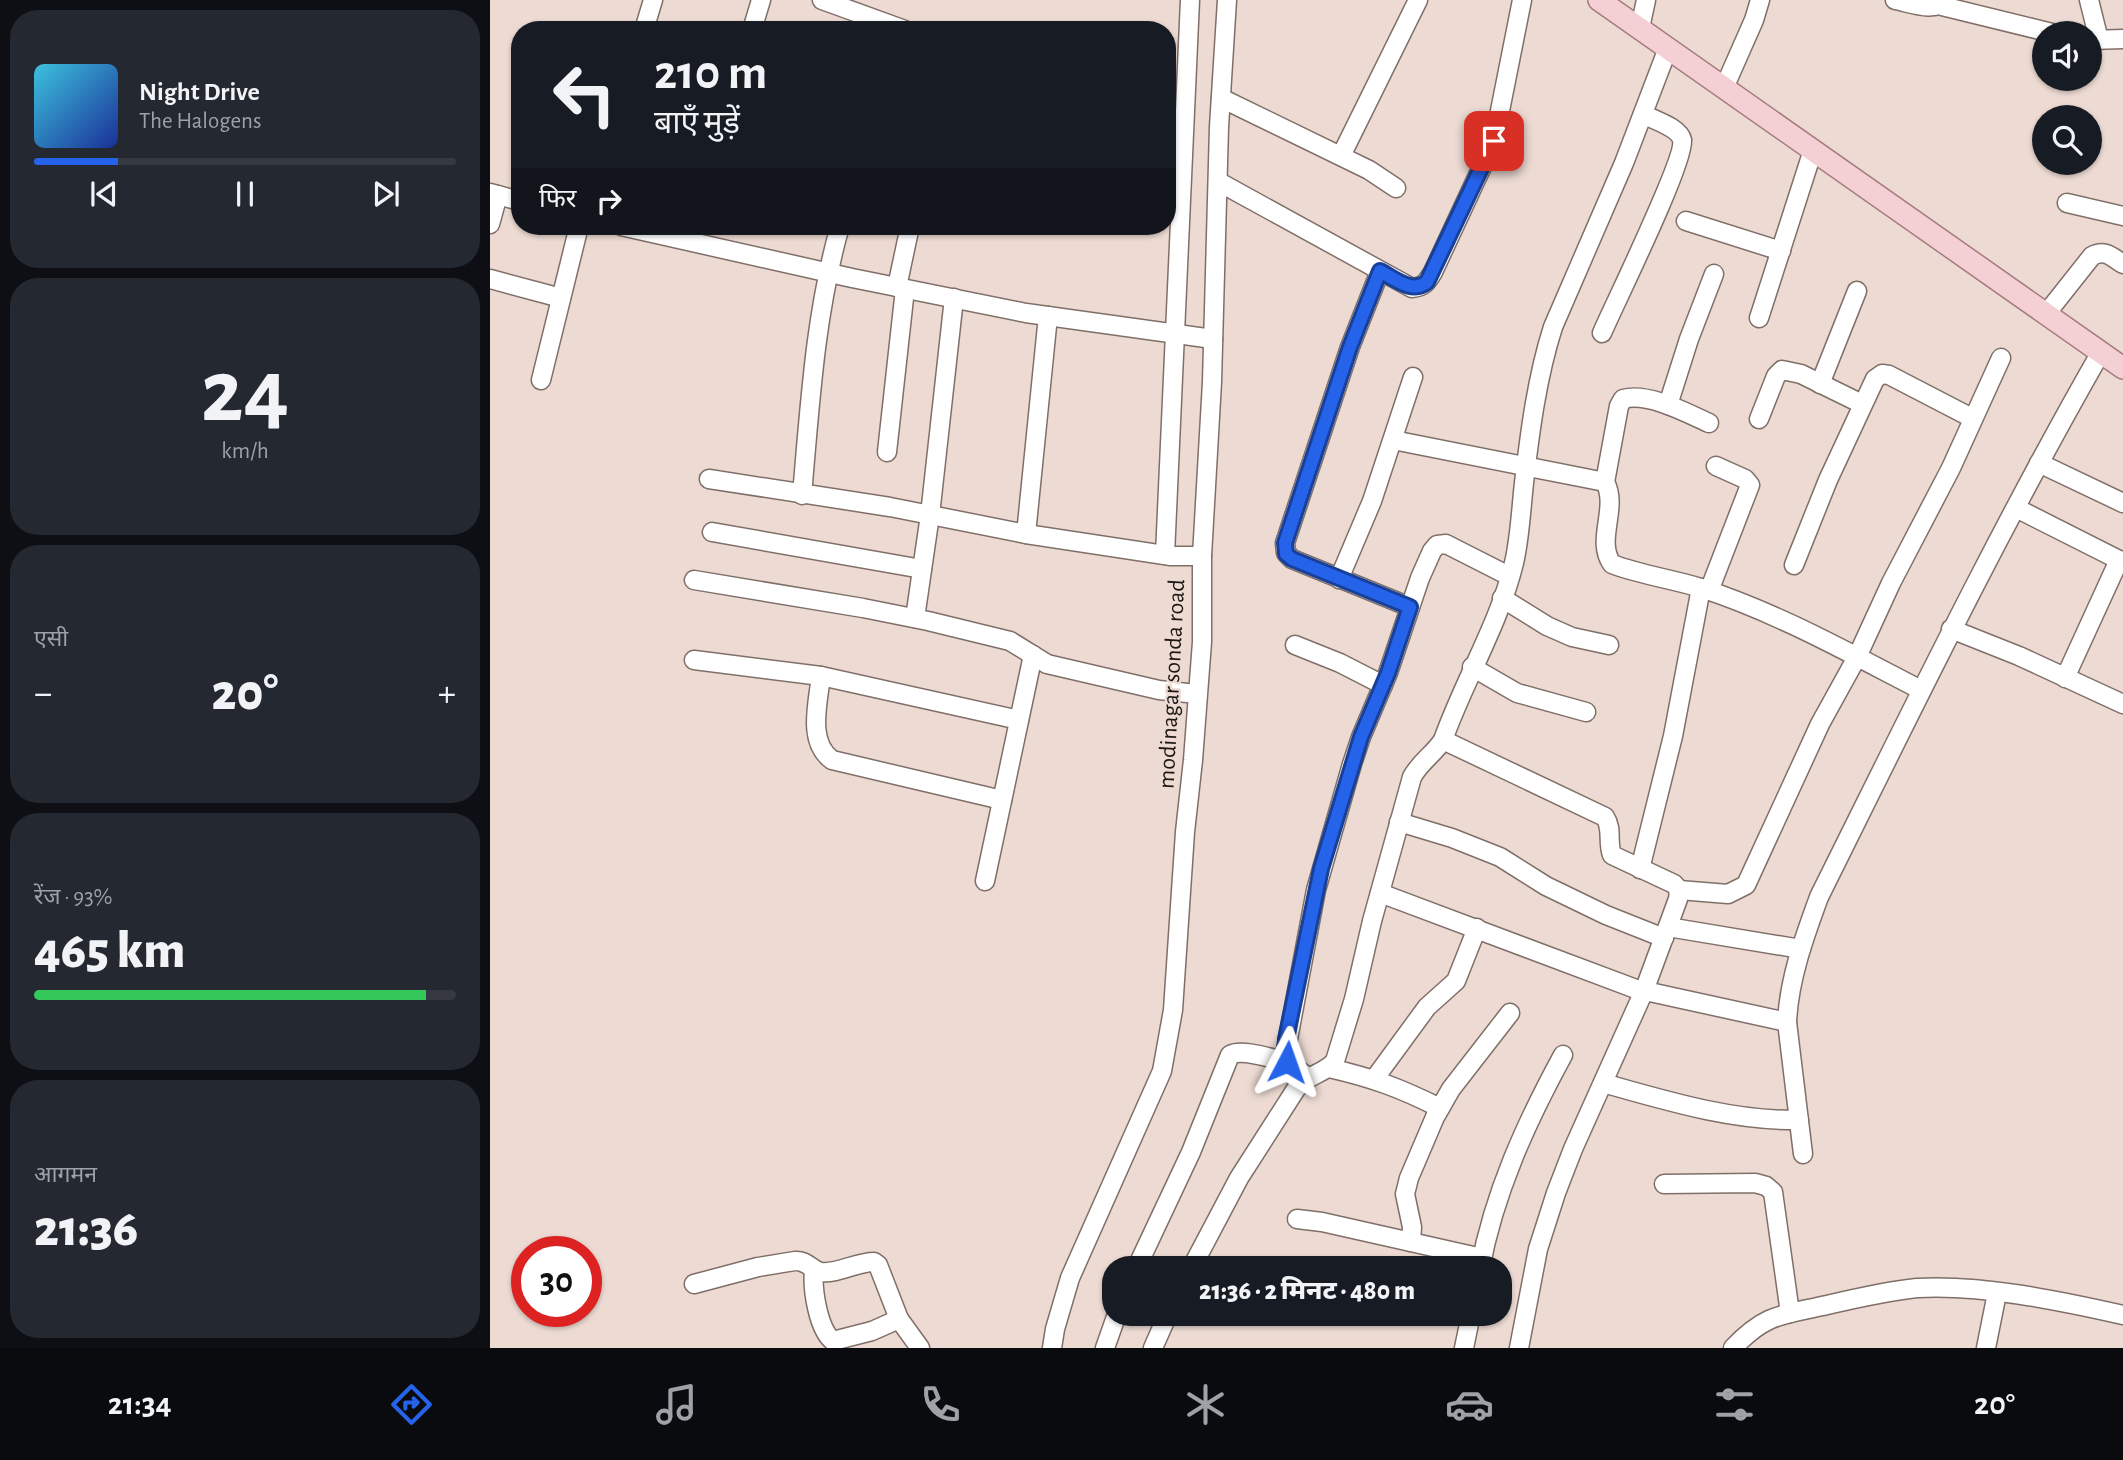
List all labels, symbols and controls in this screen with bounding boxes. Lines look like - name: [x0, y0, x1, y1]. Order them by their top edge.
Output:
- map controls: [2032, 21, 2102, 175]
- button: sound: [2032, 21, 2102, 91]
- icon: left: [539, 49, 630, 140]
- text: 210 m: [654, 49, 767, 98]
- text: Night Drive: [139, 79, 260, 105]
- button: search: [2032, 105, 2102, 175]
- text: बाएँ मुड़ें: [654, 107, 740, 139]
- text: The Halogens: [139, 110, 261, 133]
- pin: [1464, 111, 1524, 171]
- icon: arrive: [1475, 122, 1513, 160]
- icon: previous: [85, 175, 123, 213]
- icon: pause: [226, 175, 264, 213]
- icon: next: [367, 175, 405, 213]
- icon: right: [590, 182, 628, 220]
- text: फिर: [539, 186, 576, 212]
- text: 24: [201, 347, 289, 438]
- text: km/h: [221, 440, 269, 463]
- street label: modinagar sonda road: [1155, 579, 1189, 790]
- text: एसी: [34, 628, 68, 651]
- text: 20°: [211, 667, 279, 719]
- text: −: [34, 675, 52, 713]
- text: +: [438, 675, 456, 713]
- text: रेंज · 93%: [34, 886, 113, 909]
- text: 465 km: [34, 925, 185, 977]
- position arrow: [1250, 1025, 1324, 1099]
- text: आगमन: [34, 1164, 97, 1187]
- text: 21:36: [34, 1203, 138, 1255]
- speed limit sign: 30: [511, 1236, 602, 1327]
- text: 21:36 · 2 मिनट · 480 m: [1199, 1278, 1415, 1304]
- icon: directions: [387, 1380, 436, 1429]
- icon: music: [652, 1380, 701, 1429]
- icon: phone: [916, 1380, 965, 1429]
- icon: climate: [1181, 1380, 1230, 1429]
- icon: car: [1445, 1380, 1494, 1429]
- icon: filters: [1710, 1380, 1759, 1429]
- text: 21:34: [108, 1388, 172, 1420]
- text: 20°: [1974, 1388, 2015, 1420]

